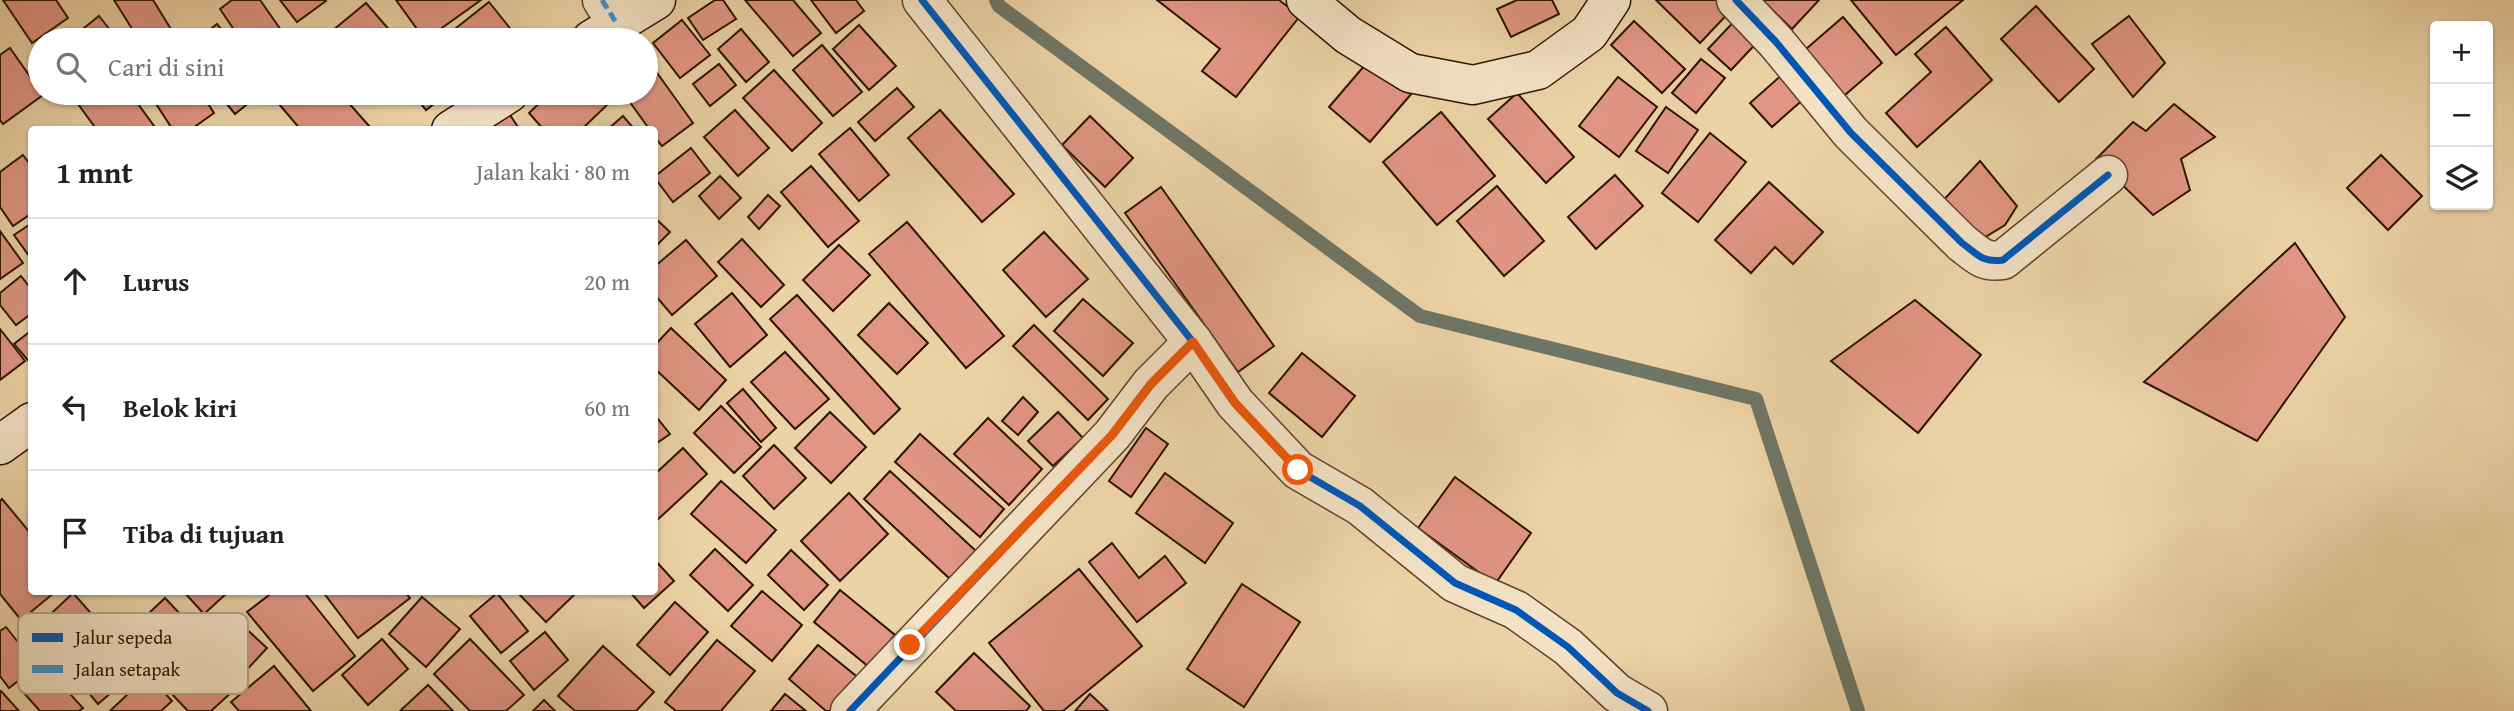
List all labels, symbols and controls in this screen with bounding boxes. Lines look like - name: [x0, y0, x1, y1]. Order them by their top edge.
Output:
- map controls: [2430, 21, 2493, 210]
- button: +: [2430, 21, 2493, 84]
- search box: [28, 28, 658, 105]
- text: Cari di sini: [108, 47, 225, 86]
- icon: search: [52, 48, 90, 86]
- button: −: [2430, 84, 2493, 147]
- button: layers: [2430, 147, 2493, 210]
- text: 1 mnt: [56, 150, 133, 194]
- text: Jalan kaki · 80 m: [476, 155, 630, 188]
- icon: ahead: [56, 262, 94, 300]
- text: Lurus: [123, 262, 189, 301]
- text: 20 m: [584, 265, 630, 298]
- icon: left: [56, 388, 94, 426]
- text: Belok kiri: [123, 388, 237, 427]
- text: 60 m: [584, 391, 630, 424]
- route start: [1282, 454, 1313, 485]
- icon: arrive: [56, 514, 94, 552]
- text: Tiba di tujuan: [123, 514, 284, 553]
- legend: [18, 613, 248, 694]
- text: Jalur sepeda: [73, 623, 172, 651]
- route end: [894, 629, 925, 660]
- text: Jalan setapak: [73, 655, 181, 683]

